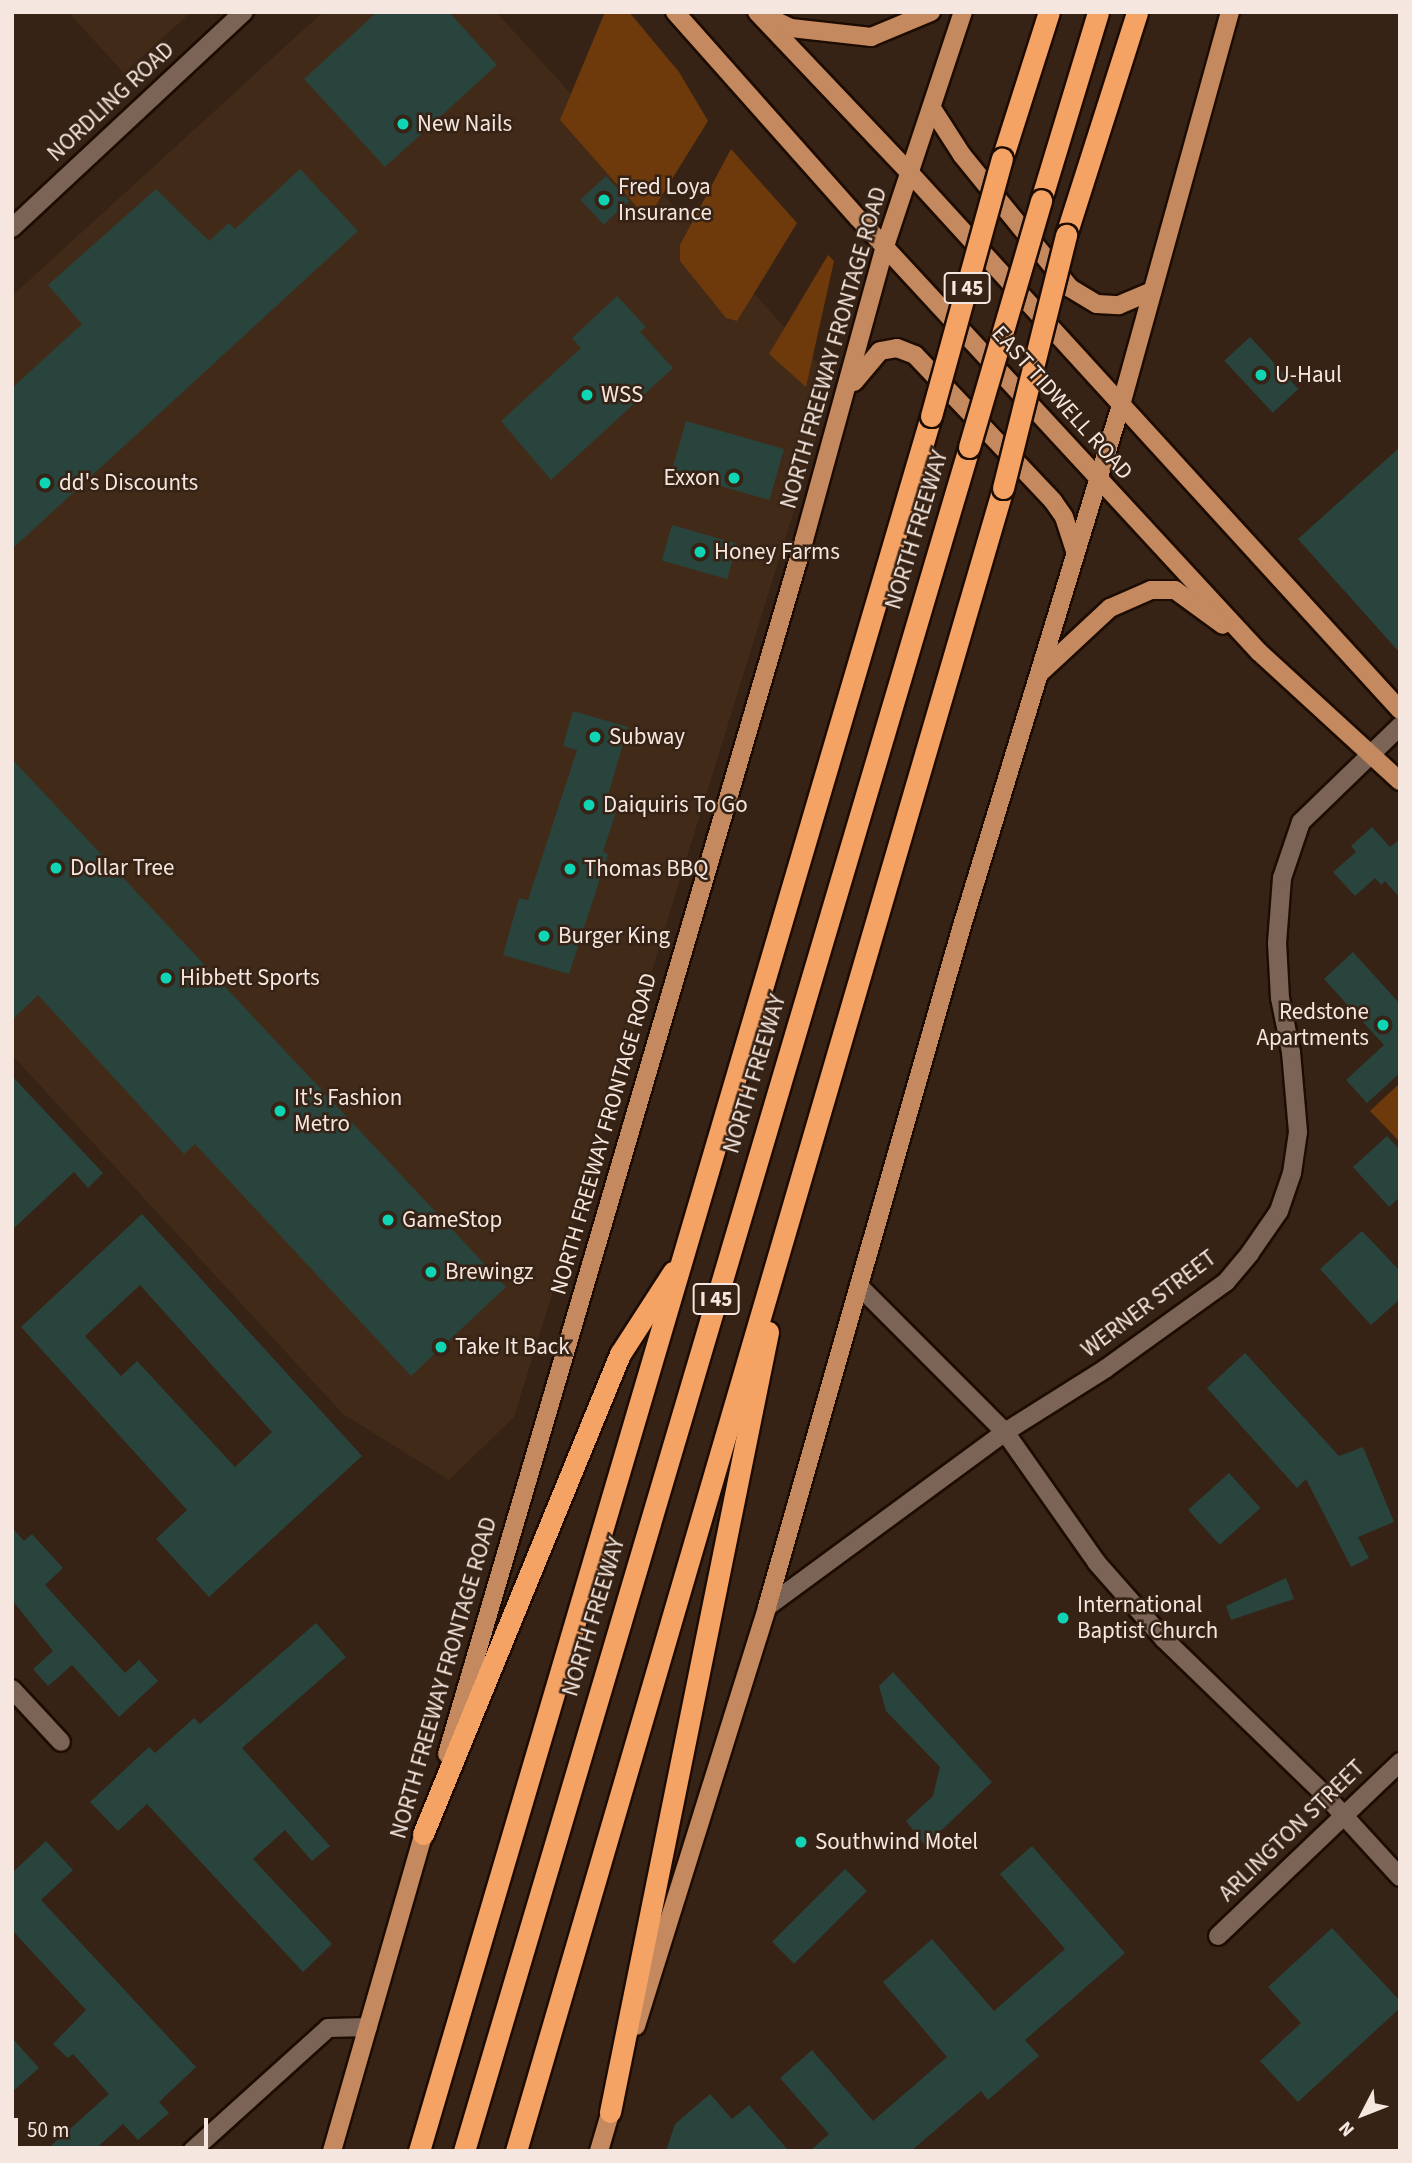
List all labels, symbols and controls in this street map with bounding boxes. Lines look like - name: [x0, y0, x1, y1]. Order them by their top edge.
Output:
- street label: NORDLING ROAD: [42, 36, 180, 168]
- place label: New Nails: [417, 110, 512, 138]
- marker: New Nails: [395, 116, 411, 132]
- place label: Fred Loya Insurance: [618, 173, 712, 227]
- street label: NORTH FREEWAY FRONTAGE ROAD: [775, 184, 893, 512]
- marker: Fred Loya Insurance: [596, 192, 612, 208]
- road number: I 45: [942, 270, 992, 306]
- street label: EAST TIDWELL ROAD: [986, 320, 1138, 486]
- place label: U-Haul: [1275, 361, 1342, 389]
- marker: U-Haul: [1253, 367, 1269, 383]
- place label: WSS: [601, 381, 643, 409]
- marker: WSS: [579, 387, 595, 403]
- street label: NORTH FREEWAY: [880, 447, 954, 613]
- place label: Exxon: [663, 464, 720, 492]
- place label: dd's Discounts: [59, 469, 198, 497]
- marker: Exxon: [726, 470, 742, 486]
- marker: dd's Discounts: [37, 475, 53, 491]
- place label: Honey Farms: [714, 538, 840, 566]
- marker: Honey Farms: [692, 544, 708, 560]
- place label: Subway: [609, 723, 685, 751]
- marker: Subway: [587, 729, 603, 745]
- place label: Daiquiris To Go: [603, 791, 748, 819]
- marker: Daiquiris To Go: [581, 797, 597, 813]
- place label: Dollar Tree: [70, 854, 174, 882]
- place label: Thomas BBQ: [584, 855, 709, 883]
- marker: Dollar Tree: [48, 860, 64, 876]
- marker: Thomas BBQ: [562, 861, 578, 877]
- place label: Burger King: [558, 922, 670, 950]
- marker: Burger King: [536, 928, 552, 944]
- place label: Hibbett Sports: [180, 964, 320, 992]
- marker: Hibbett Sports: [158, 970, 174, 986]
- street label: NORTH FREEWAY FRONTAGE ROAD: [545, 970, 663, 1298]
- street label: NORTH FREEWAY: [718, 991, 792, 1157]
- place label: Redstone Apartments: [1256, 998, 1369, 1052]
- marker: Redstone Apartments: [1375, 1017, 1391, 1033]
- place label: It's Fashion Metro: [294, 1084, 402, 1138]
- marker: It's Fashion Metro: [272, 1103, 288, 1119]
- place label: GameStop: [402, 1206, 502, 1234]
- marker: GameStop: [380, 1212, 396, 1228]
- street label: WERNER STREET: [1076, 1244, 1222, 1364]
- place label: Brewingz: [445, 1258, 534, 1286]
- marker: Brewingz: [423, 1264, 439, 1280]
- road number: I 45: [692, 1282, 740, 1316]
- place label: Take It Back: [455, 1333, 570, 1361]
- marker: Take It Back: [433, 1339, 449, 1355]
- street label: NORTH FREEWAY FRONTAGE ROAD: [385, 1514, 503, 1842]
- street label: NORTH FREEWAY: [557, 1534, 631, 1700]
- place label: International Baptist Church: [1077, 1591, 1218, 1645]
- marker: International Baptist Church: [1055, 1610, 1071, 1626]
- street label: ARLINGTON STREET: [1213, 1754, 1371, 1908]
- place label: Southwind Motel: [815, 1828, 978, 1856]
- marker: Southwind Motel: [793, 1834, 809, 1850]
- north arrow: [1328, 2079, 1398, 2149]
- scale bar: [18, 2104, 212, 2148]
- text: 50 m: [27, 2115, 69, 2145]
- text: N: [1333, 2115, 1361, 2142]

